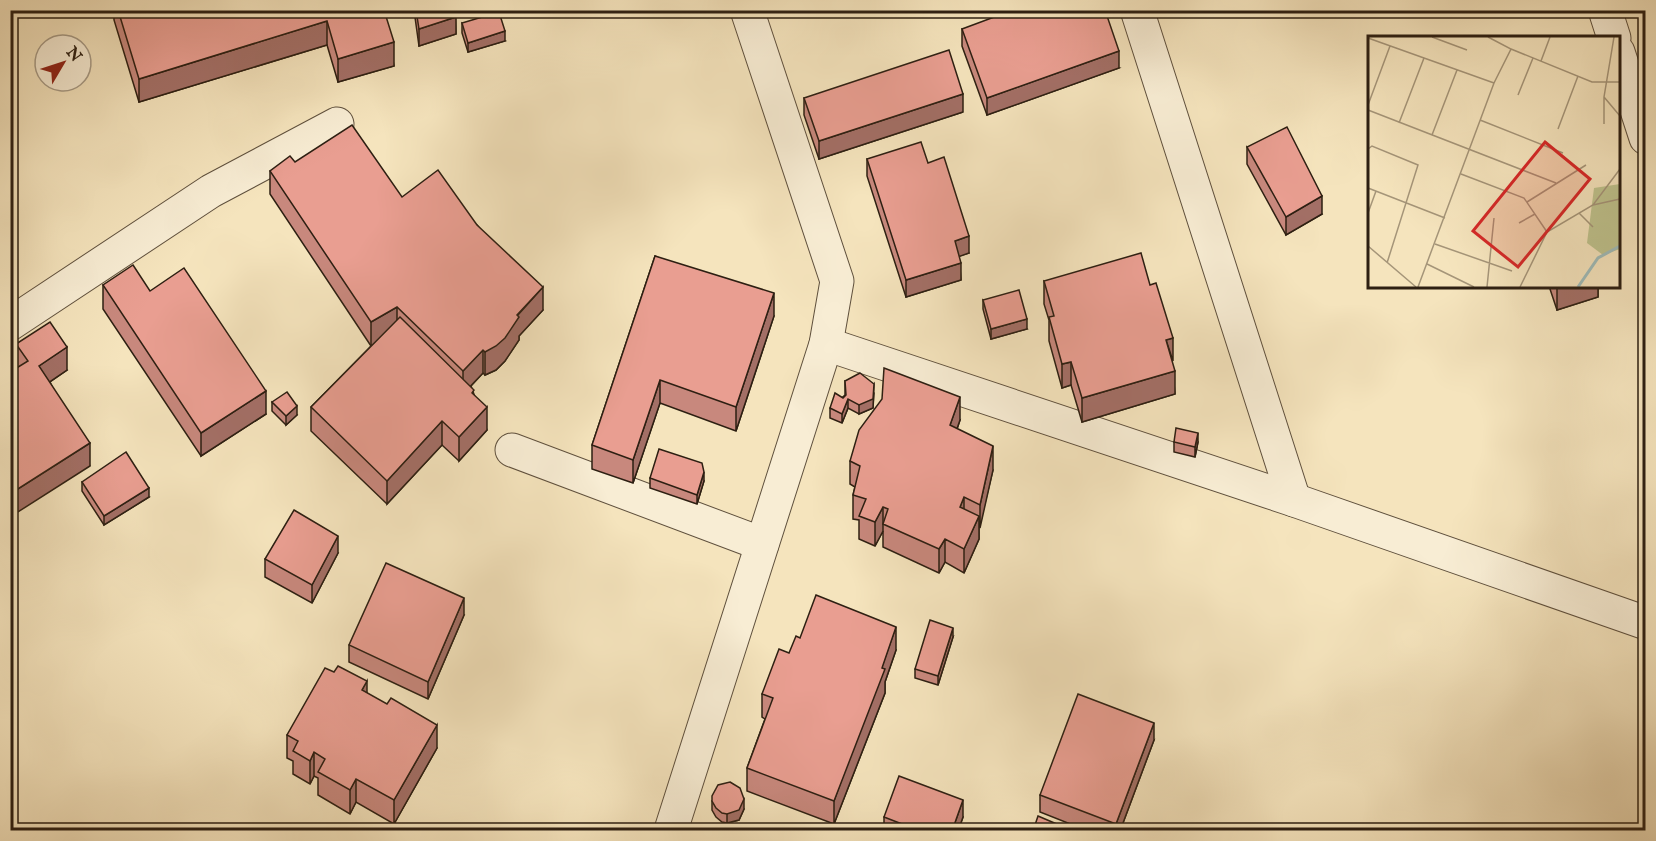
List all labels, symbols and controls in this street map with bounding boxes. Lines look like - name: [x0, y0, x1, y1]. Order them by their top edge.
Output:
- north arrow: [33, 33, 93, 93]
- inset map: [1368, 36, 1620, 288]
- text: N: [60, 42, 85, 67]

